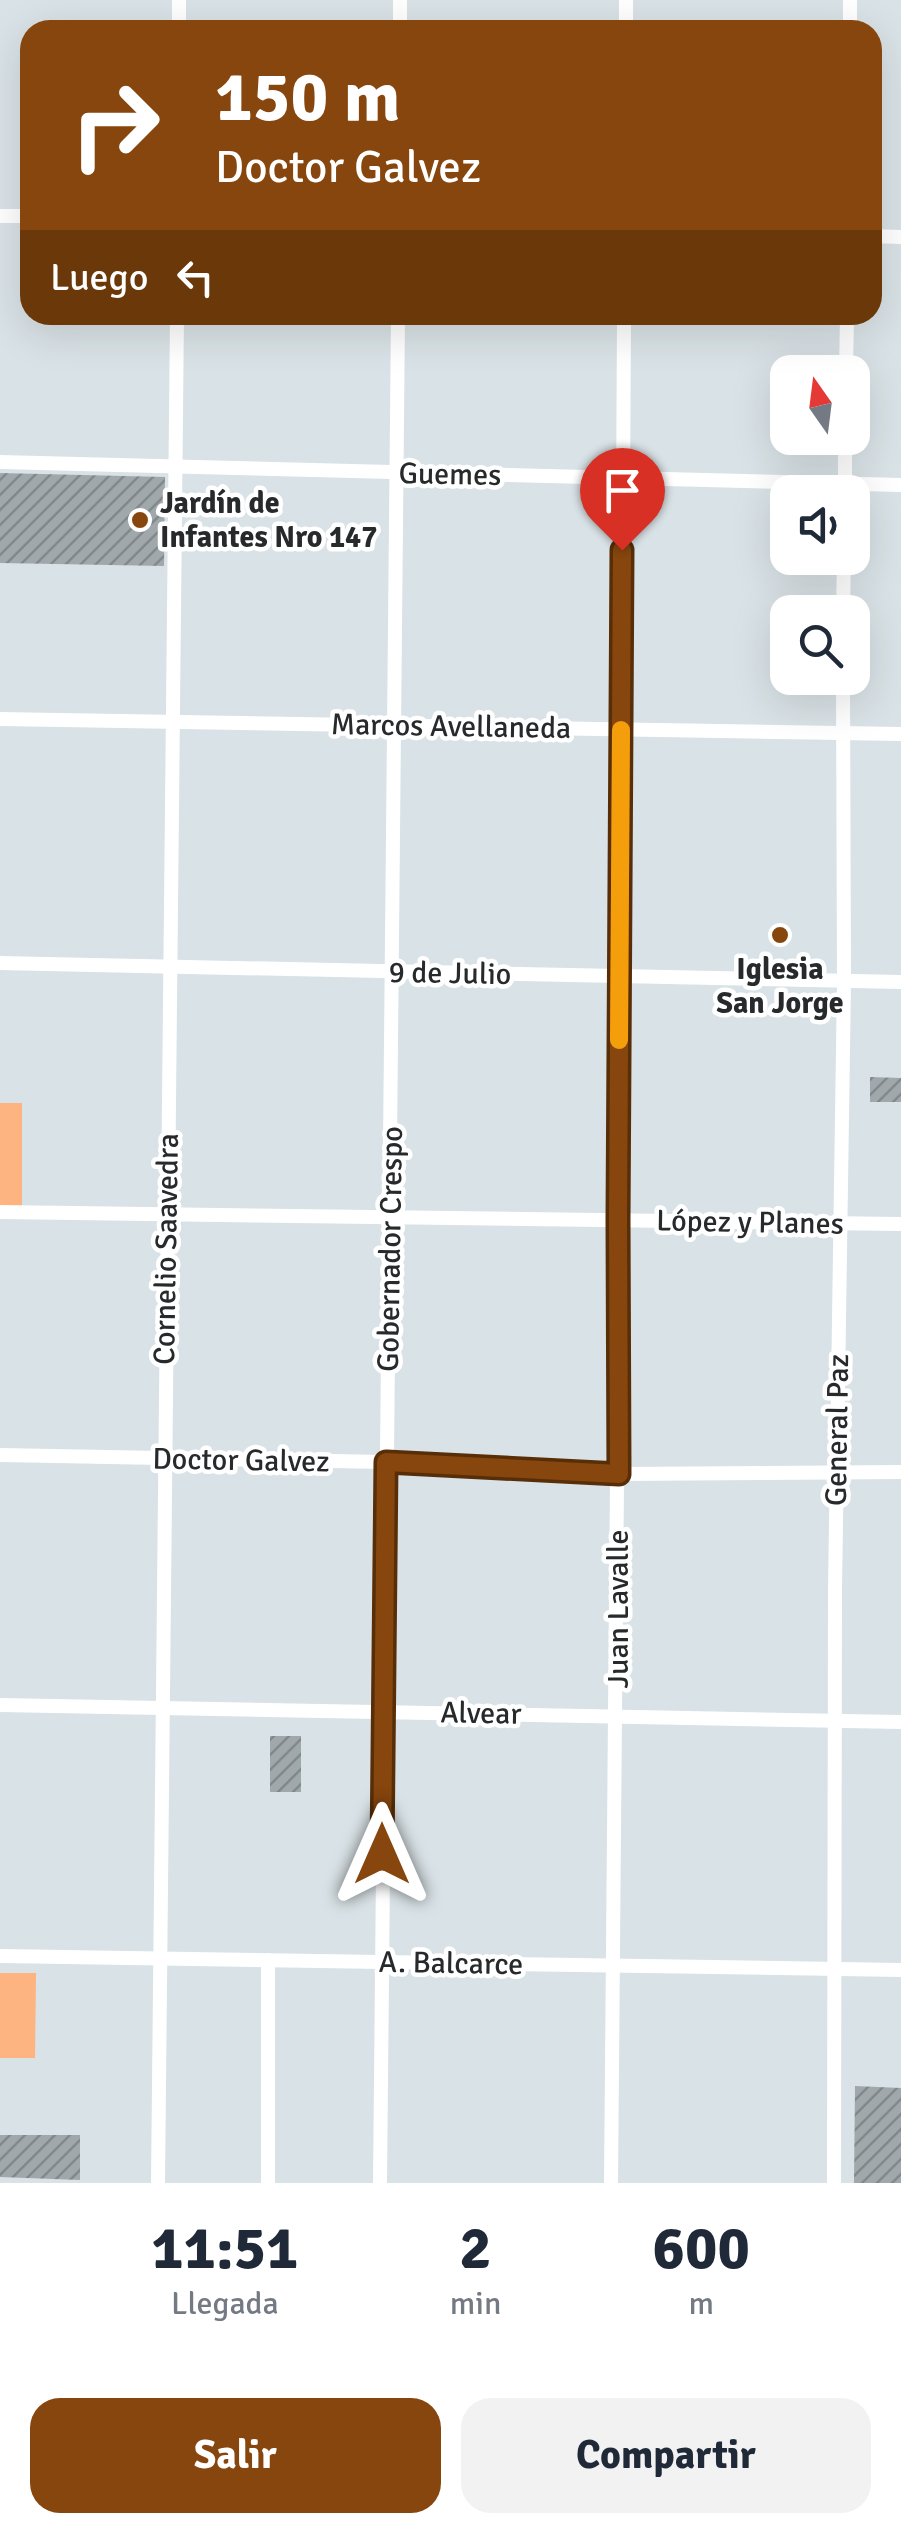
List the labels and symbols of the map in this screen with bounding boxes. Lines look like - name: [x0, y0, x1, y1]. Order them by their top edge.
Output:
- north arrow: [770, 355, 870, 455]
- pin: [580, 448, 665, 551]
- street label: Guemes: [398, 455, 502, 494]
- place label: Jardín de Infantes Nro 147: [160, 485, 378, 556]
- marker: Jardín de Infantes Nro 147: [129, 509, 151, 531]
- street label: Marcos Avellaneda: [330, 706, 571, 747]
- marker: Iglesia San Jorge: [769, 924, 791, 946]
- place label: Iglesia San Jorge: [716, 951, 844, 1022]
- street label: 9 de Julio: [388, 954, 512, 993]
- street label: Gobernador Crespo: [370, 1126, 411, 1372]
- street label: Cornelio Saavedra: [146, 1133, 187, 1365]
- street label: López y Planes: [656, 1202, 844, 1243]
- street label: General Paz: [818, 1354, 857, 1506]
- street label: Doctor Galvez: [152, 1440, 330, 1481]
- street label: Juan Lavalle: [600, 1530, 637, 1688]
- street label: Alvear: [440, 1694, 522, 1733]
- position arrow: [330, 1802, 434, 1906]
- street label: A. Balcarce: [378, 1944, 524, 1983]

